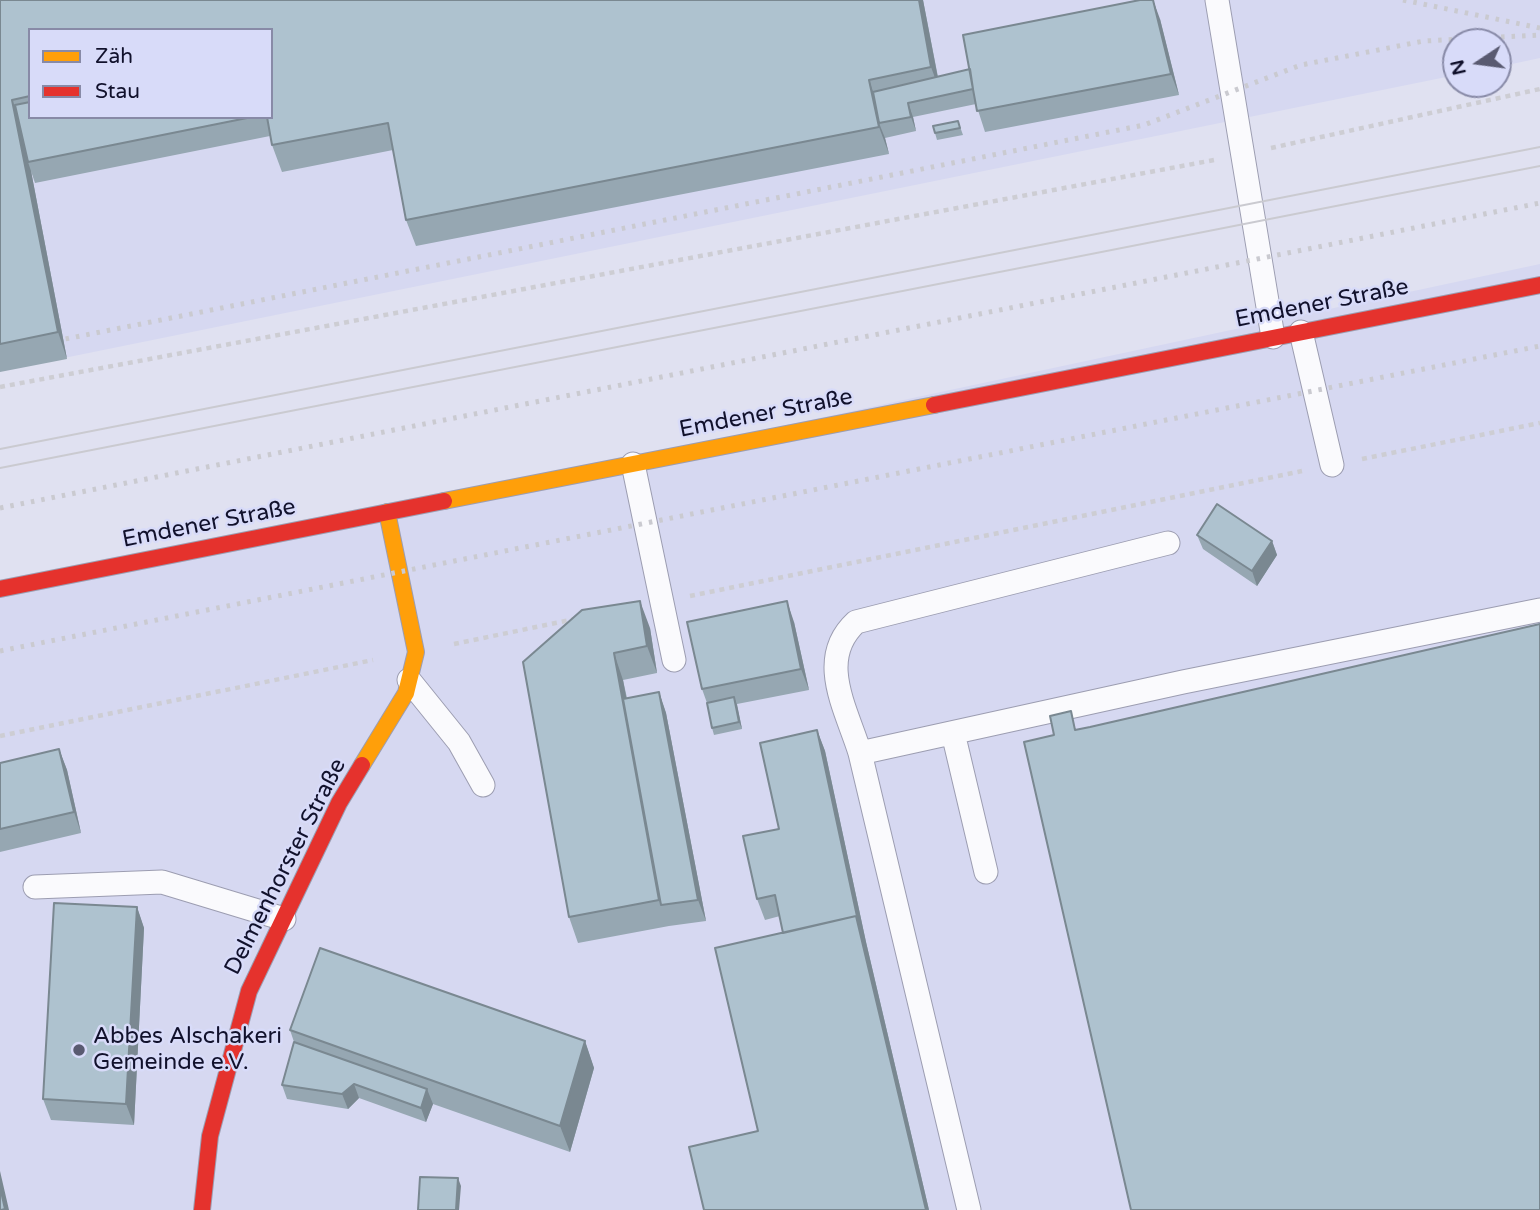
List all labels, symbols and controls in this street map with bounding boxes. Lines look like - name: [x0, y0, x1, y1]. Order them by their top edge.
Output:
- legend: [28, 28, 273, 119]
- north arrow: [1442, 28, 1512, 98]
- text: Zäh: [95, 44, 133, 69]
- text: N: [1446, 57, 1471, 77]
- text: Stau: [95, 79, 140, 104]
- street label: Emdener Straße: [1233, 274, 1411, 334]
- street label: Emdener Straße: [677, 384, 855, 444]
- street label: Emdener Straße: [120, 494, 298, 554]
- street label: Delmenhorster Straße: [219, 754, 353, 980]
- place label: Abbes Alschakeri Gemeinde e.V.: [93, 1023, 282, 1077]
- marker: Abbes Alschakeri Gemeinde e.V.: [71, 1042, 87, 1058]

